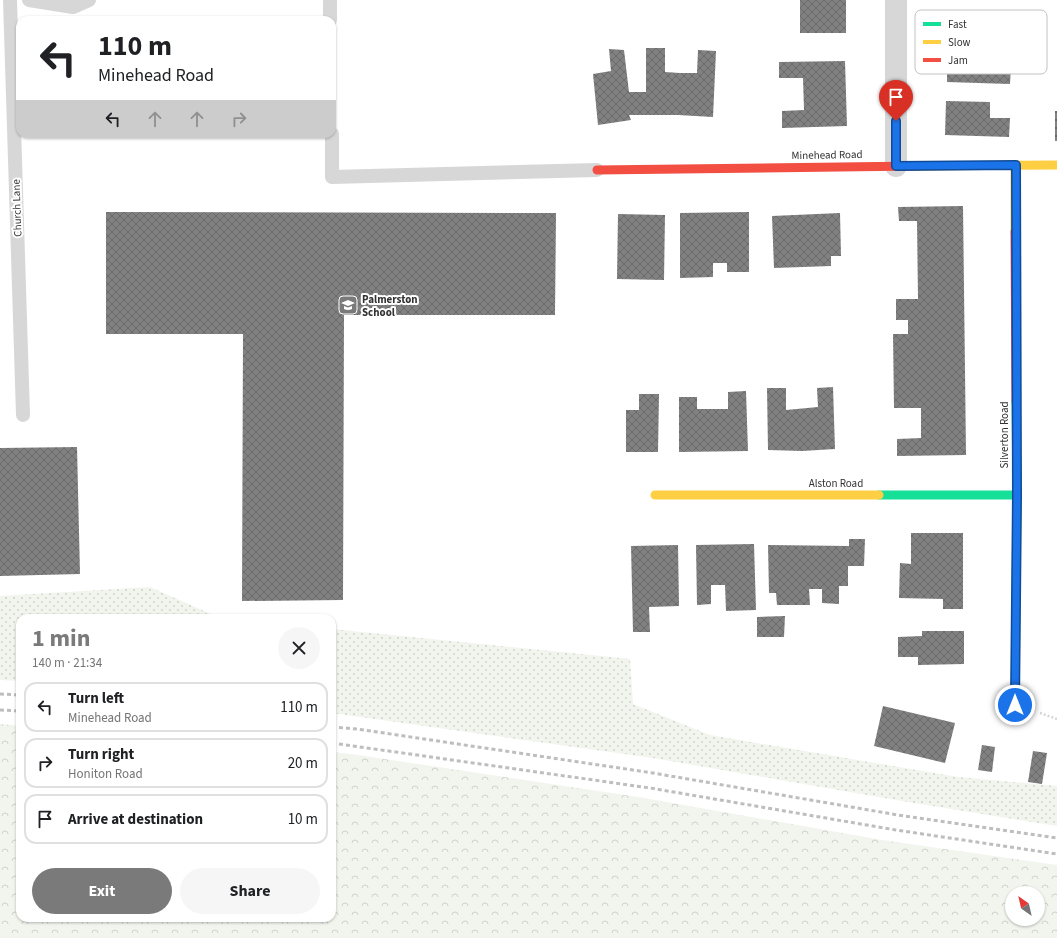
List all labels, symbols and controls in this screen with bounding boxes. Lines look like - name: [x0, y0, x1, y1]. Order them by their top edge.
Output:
- legend: [915, 10, 1047, 74]
- text: Fast: [948, 17, 967, 32]
- text: 110 m: [98, 26, 172, 66]
- icon: left: [32, 32, 84, 84]
- text: Slow: [948, 35, 971, 50]
- text: Jam: [948, 53, 968, 68]
- text: Minehead Road: [98, 63, 214, 88]
- pin: [879, 80, 913, 121]
- icon: arrive: [885, 86, 907, 108]
- icon: left: [102, 108, 124, 130]
- icon: ahead: [144, 108, 166, 130]
- icon: ahead: [186, 108, 208, 130]
- icon: right: [228, 108, 250, 130]
- street label: Minehead Road: [791, 147, 863, 163]
- street label: Church Lane: [8, 178, 25, 237]
- place label: Palmerston School: [362, 292, 418, 320]
- school or university icon: Palmerston School: [337, 294, 359, 316]
- street label: Silverton Road: [997, 401, 1012, 469]
- street label: Alston Road: [809, 476, 863, 491]
- text: 1 min: [32, 621, 90, 656]
- button: close: [278, 627, 320, 669]
- text: 140 m · 21:34: [32, 654, 102, 672]
- position arrow: [994, 684, 1036, 726]
- text: Turn left: [68, 688, 124, 709]
- icon: left: [34, 696, 56, 718]
- text: 110 m: [280, 697, 318, 718]
- text: Minehead Road: [68, 709, 152, 727]
- text: Turn right: [68, 744, 134, 765]
- icon: right: [34, 752, 56, 774]
- text: 20 m: [288, 753, 318, 774]
- text: Honiton Road: [68, 765, 143, 783]
- icon: arrive: [34, 808, 56, 830]
- text: Arrive at destination: [68, 809, 203, 830]
- text: 10 m: [288, 809, 318, 830]
- button: Exit: [32, 868, 172, 914]
- button: Share: [180, 868, 320, 914]
- north arrow: [1005, 886, 1045, 926]
- map controls: [1005, 886, 1045, 926]

